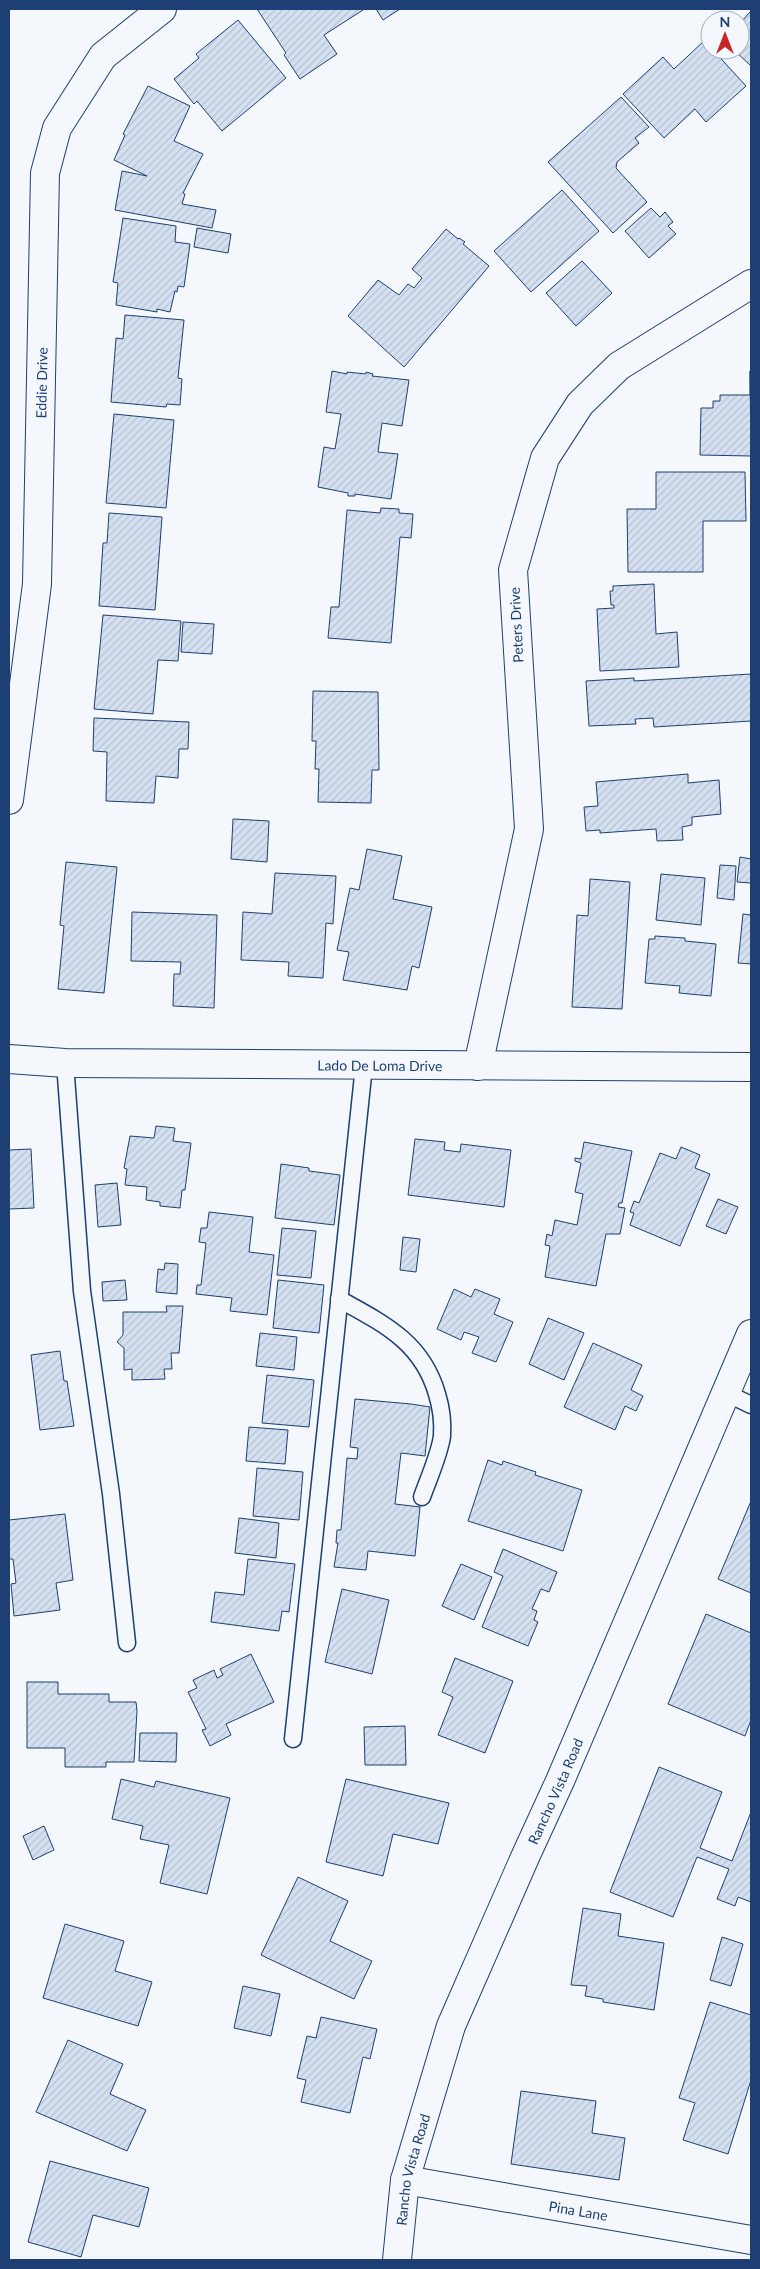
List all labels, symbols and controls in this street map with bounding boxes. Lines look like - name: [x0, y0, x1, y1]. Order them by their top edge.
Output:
- north arrow: [700, 10, 750, 60]
- text: N: [720, 13, 730, 30]
- street label: Eddie Drive: [32, 347, 50, 419]
- street label: Peters Drive: [506, 587, 526, 663]
- street label: Lado De Loma Drive: [317, 1056, 443, 1074]
- street label: Rancho Vista Road: [524, 1735, 586, 1847]
- street label: Rancho Vista Road: [392, 2112, 433, 2226]
- street label: Pina Lane: [548, 2197, 609, 2224]

